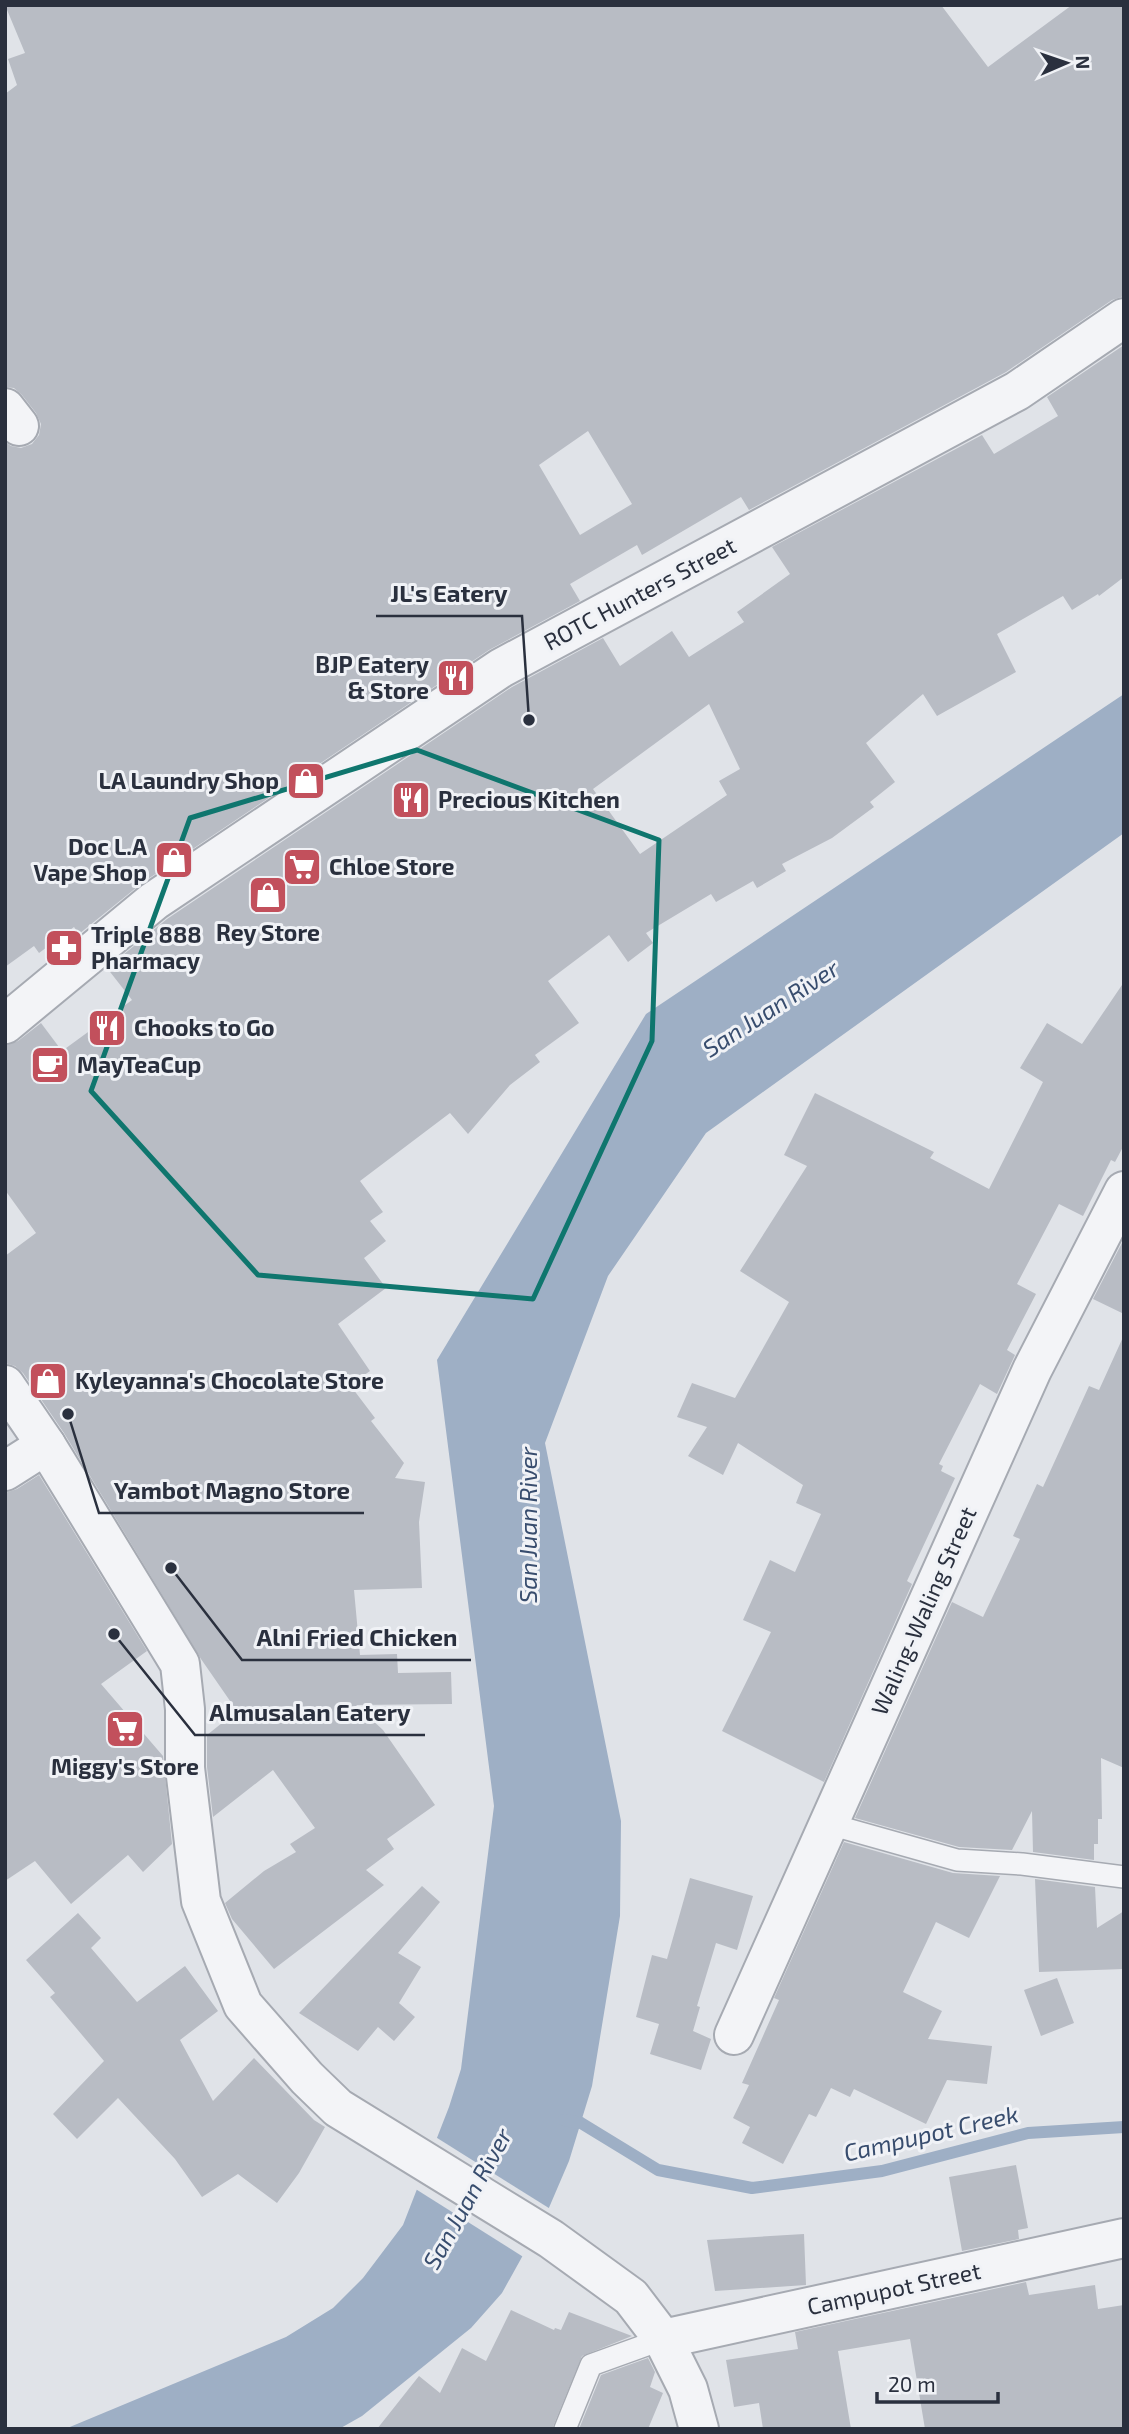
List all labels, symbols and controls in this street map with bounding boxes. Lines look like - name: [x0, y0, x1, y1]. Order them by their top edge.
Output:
- north arrow: [1031, 28, 1101, 98]
- text: N: [1072, 55, 1095, 70]
- street label: ROTC Hunters Street: [539, 531, 741, 656]
- callout: JL's Eatery: [376, 571, 522, 616]
- text: JL's Eatery: [390, 578, 508, 607]
- place label: BJP Eatery & Store: [315, 650, 429, 704]
- restaurant icon: BJP Eatery & Store: [435, 657, 477, 699]
- shop icon: LA Laundry Shop: [285, 760, 327, 802]
- place label: LA Laundry Shop: [99, 766, 279, 794]
- restaurant icon: Precious Kitchen: [390, 779, 432, 821]
- place label: Precious Kitchen: [438, 785, 620, 813]
- place label: Doc L.A Vape Shop: [33, 832, 147, 886]
- shop icon: Doc L.A Vape Shop: [153, 839, 195, 881]
- supermarket icon: Chloe Store: [281, 846, 323, 888]
- place label: Chloe Store: [329, 852, 454, 880]
- shop icon: Rey Store: [247, 874, 289, 916]
- place label: Rey Store: [216, 918, 320, 946]
- place label: Triple 888 Pharmacy: [91, 920, 202, 974]
- pharmacy icon: Triple 888 Pharmacy: [43, 927, 85, 969]
- water label: San Juan River: [697, 953, 844, 1063]
- restaurant icon: Chooks to Go: [86, 1007, 128, 1049]
- place label: Chooks to Go: [134, 1013, 275, 1041]
- cafe icon: MayTeaCup: [29, 1044, 71, 1086]
- place label: MayTeaCup: [77, 1050, 201, 1078]
- shop icon: Kyleyanna's Chocolate Store: [27, 1360, 69, 1402]
- place label: Kyleyanna's Chocolate Store: [75, 1366, 384, 1394]
- water label: San Juan River: [513, 1446, 542, 1603]
- callout: Yambot Magno Store: [99, 1468, 364, 1513]
- text: Yambot Magno Store: [114, 1475, 350, 1504]
- street label: Waling-Waling Street: [865, 1502, 982, 1719]
- callout: Alni Fried Chicken: [242, 1615, 471, 1660]
- text: Alni Fried Chicken: [256, 1622, 458, 1651]
- callout: Almusalan Eatery: [195, 1690, 425, 1735]
- text: Almusalan Eatery: [209, 1697, 411, 1726]
- supermarket icon: Miggy's Store: [104, 1708, 146, 1750]
- place label: Miggy's Store: [51, 1752, 199, 1780]
- water label: Campupot Creek: [840, 2098, 1021, 2167]
- water label: San Juan River: [416, 2122, 518, 2274]
- street label: Campupot Street: [805, 2256, 983, 2320]
- scale bar: [877, 2360, 998, 2404]
- text: 20 m: [888, 2371, 936, 2396]

